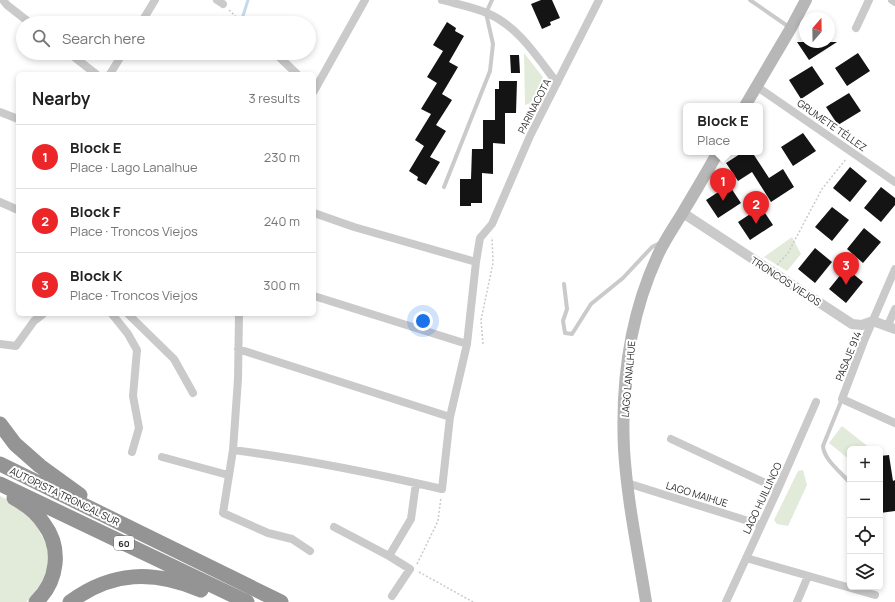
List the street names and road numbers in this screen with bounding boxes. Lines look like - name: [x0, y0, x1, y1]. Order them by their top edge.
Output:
- street label: PARINACOTA: [514, 76, 554, 136]
- street label: GRUMETE TÉLLEZ: [794, 96, 870, 154]
- street label: TRONCOS VIEJOS: [748, 253, 824, 309]
- street label: PASAJE 914: [832, 329, 864, 383]
- street label: LAGO LANALHUE: [618, 340, 638, 418]
- street label: LAGO HUILLINCO: [739, 460, 785, 536]
- street label: AUTOPISTA TRONCAL SUR: [8, 463, 122, 529]
- street label: LAGO MAIHUE: [664, 478, 730, 510]
- road number: 60: [114, 536, 134, 550]

